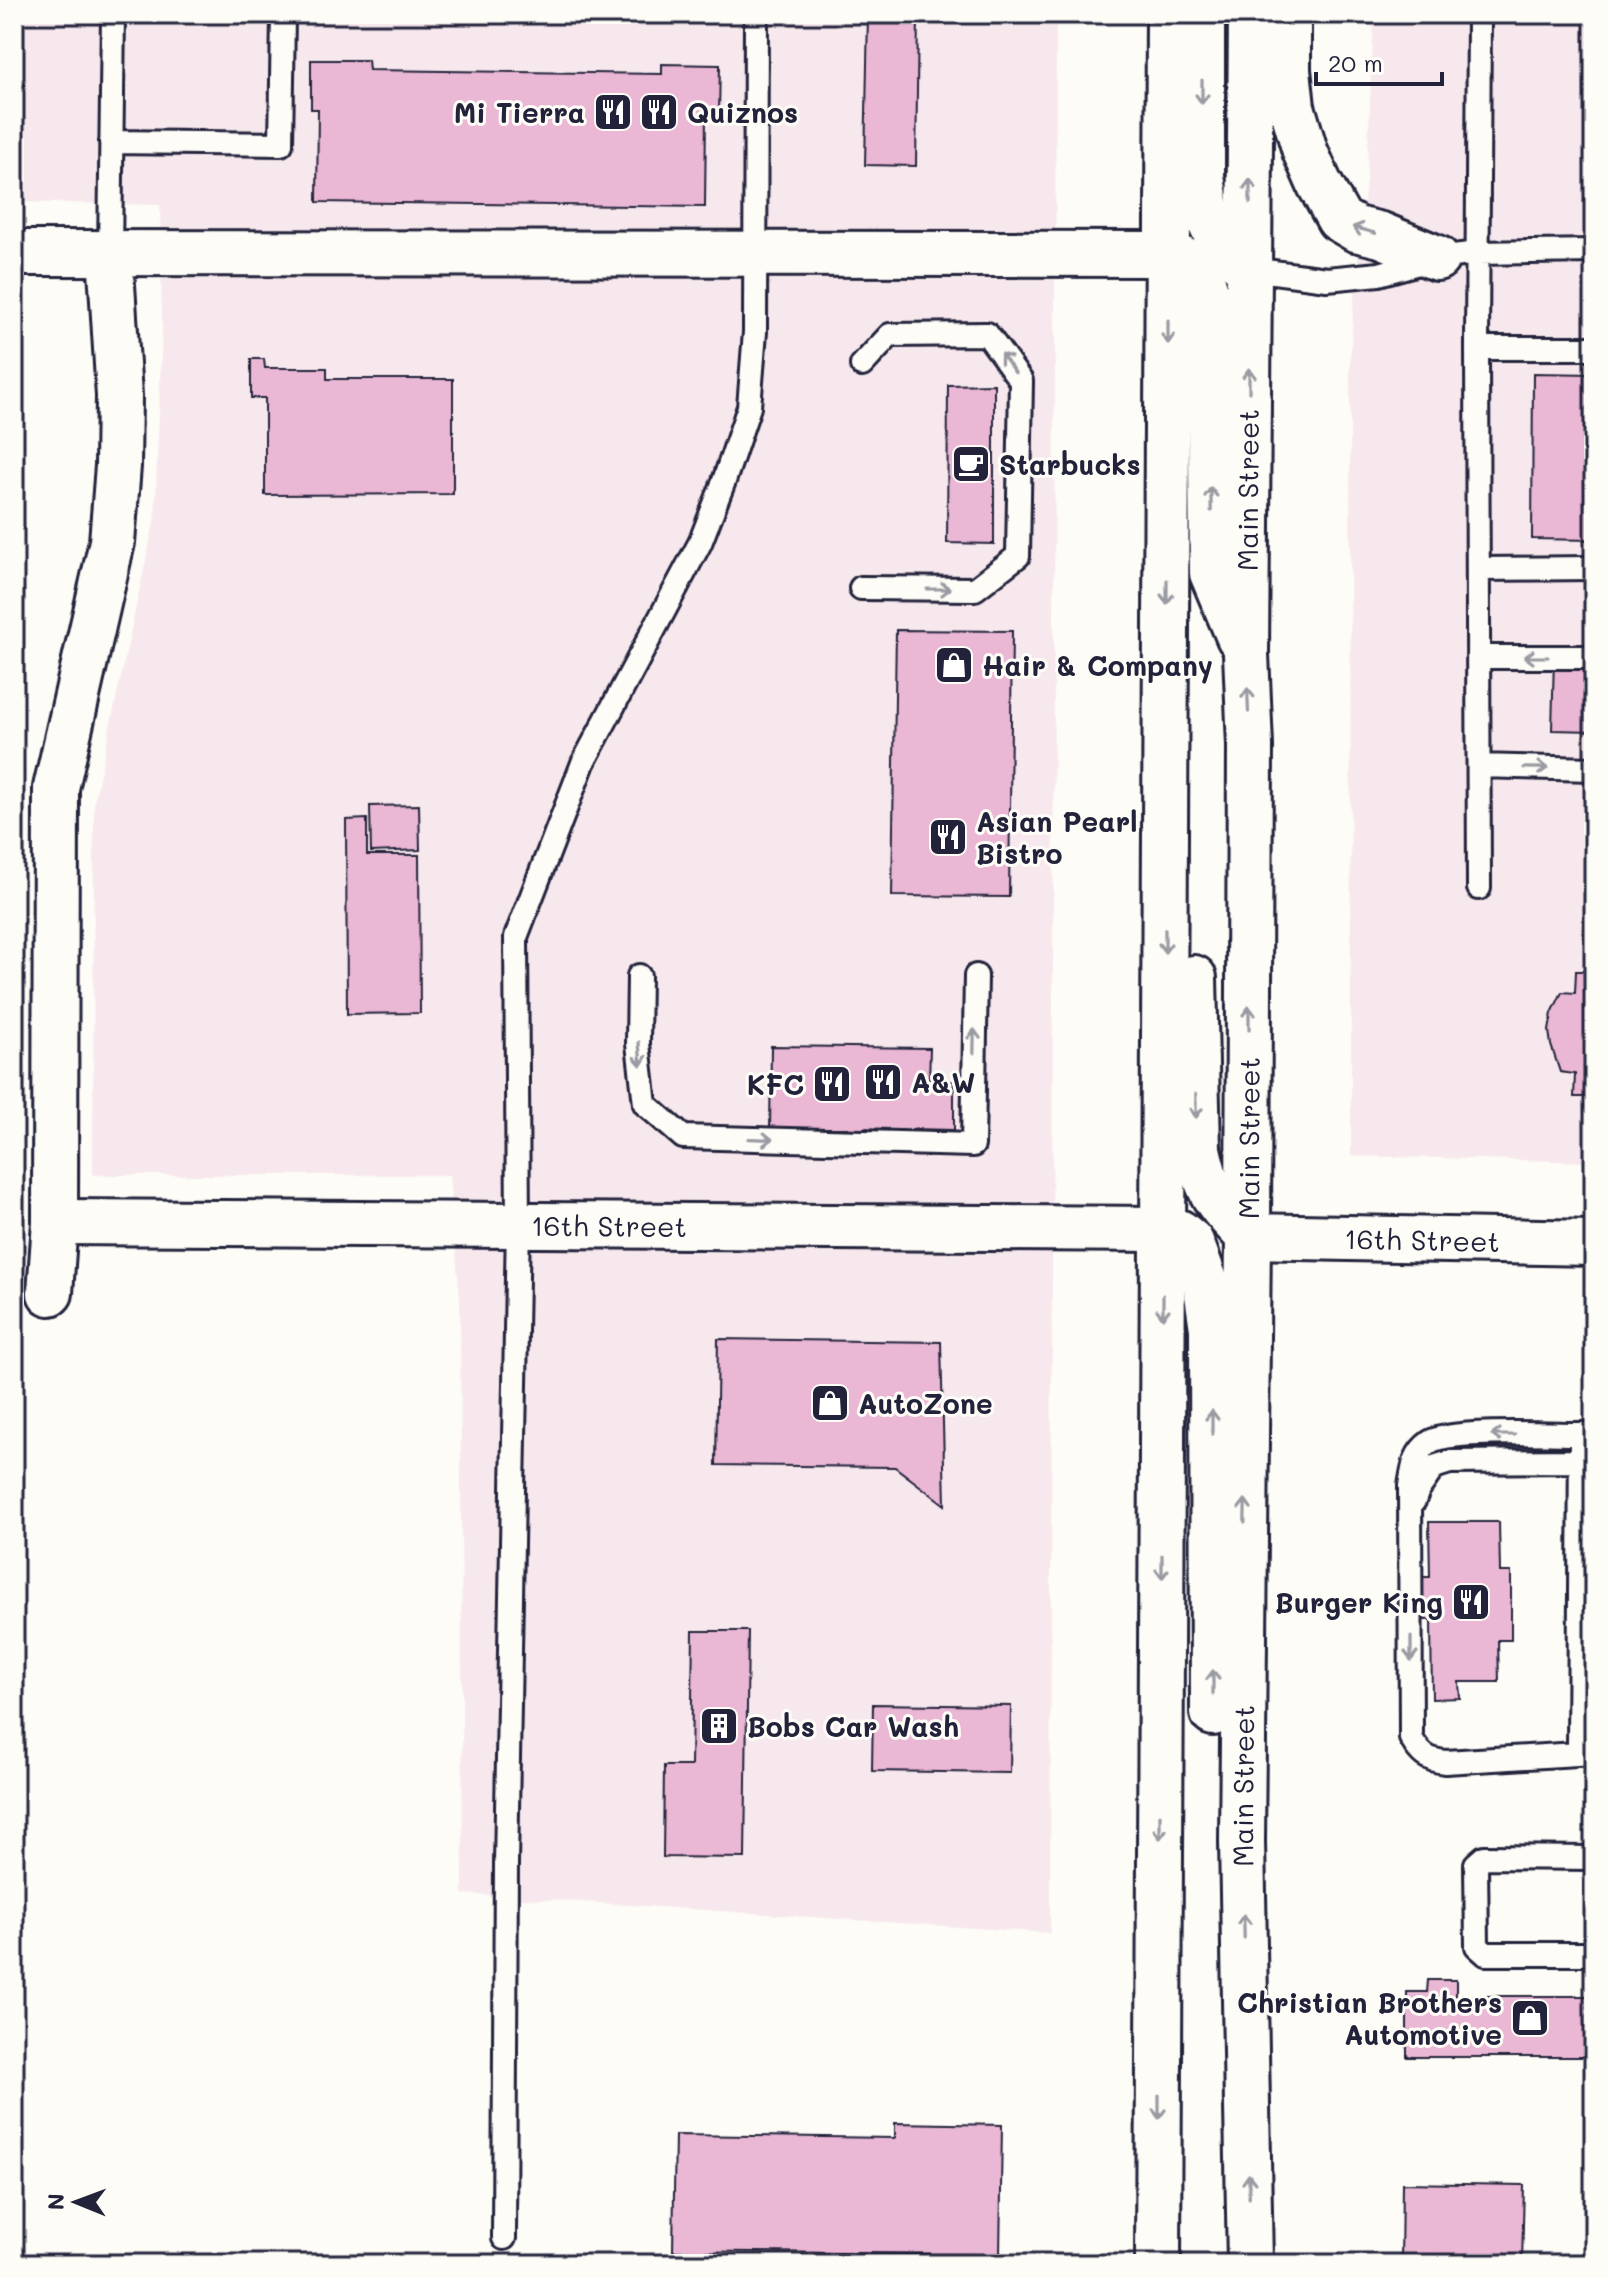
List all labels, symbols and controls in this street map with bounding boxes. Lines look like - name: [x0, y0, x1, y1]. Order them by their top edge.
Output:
- scale bar: [1316, 36, 1442, 86]
- text: 20 m: [1328, 47, 1383, 78]
- one-way arrow: [1194, 78, 1210, 105]
- restaurant icon: Mi Tierra: [592, 91, 634, 133]
- restaurant icon: Quiznos: [638, 91, 680, 133]
- place label: Mi Tierra: [454, 94, 585, 130]
- place label: Quiznos: [687, 94, 798, 130]
- one-way arrow: [1242, 178, 1258, 205]
- one-way arrow: [1351, 222, 1377, 237]
- one-way arrow: [1160, 318, 1175, 345]
- one-way arrow: [999, 352, 1016, 374]
- one-way arrow: [1241, 367, 1257, 394]
- street label: Main Street: [1229, 409, 1266, 571]
- cafe icon: Starbucks: [950, 443, 992, 485]
- place label: Starbucks: [999, 446, 1141, 482]
- one-way arrow: [1203, 486, 1219, 513]
- one-way arrow: [1159, 578, 1175, 605]
- one-way arrow: [925, 581, 952, 597]
- shop icon: Hair & Company: [933, 644, 975, 686]
- place label: Hair & Company: [982, 647, 1213, 684]
- one-way arrow: [1523, 649, 1550, 665]
- one-way arrow: [1241, 687, 1256, 714]
- one-way arrow: [1522, 760, 1549, 775]
- place label: Asian Pearl Bistro: [976, 803, 1138, 871]
- restaurant icon: Asian Pearl Bistro: [927, 816, 969, 858]
- one-way arrow: [1157, 927, 1173, 954]
- one-way arrow: [1241, 1005, 1257, 1032]
- one-way arrow: [967, 1028, 982, 1055]
- one-way arrow: [632, 1040, 647, 1067]
- street label: Main Street: [1230, 1057, 1267, 1219]
- restaurant icon: A&W: [862, 1061, 904, 1103]
- restaurant icon: KFC: [811, 1063, 853, 1105]
- place label: A&W: [911, 1064, 975, 1100]
- place label: KFC: [747, 1066, 804, 1102]
- one-way arrow: [1189, 1092, 1204, 1119]
- one-way arrow: [747, 1132, 774, 1147]
- street label: 16th Street: [531, 1207, 687, 1244]
- street label: 16th Street: [1344, 1220, 1500, 1259]
- one-way arrow: [1155, 1293, 1171, 1320]
- shop icon: AutoZone: [809, 1382, 851, 1424]
- place label: AutoZone: [858, 1385, 993, 1421]
- one-way arrow: [1204, 1409, 1220, 1436]
- one-way arrow: [1490, 1427, 1517, 1443]
- one-way arrow: [1237, 1498, 1253, 1525]
- one-way arrow: [1154, 1553, 1170, 1580]
- restaurant icon: Burger King: [1450, 1581, 1492, 1623]
- place label: Burger King: [1275, 1584, 1443, 1620]
- one-way arrow: [1403, 1635, 1419, 1662]
- one-way arrow: [1205, 1669, 1221, 1696]
- building icon: Bobs Car Wash: [698, 1705, 740, 1747]
- street label: Main Street: [1224, 1705, 1261, 1867]
- place label: Bobs Car Wash: [747, 1708, 959, 1744]
- one-way arrow: [1152, 1813, 1168, 1840]
- one-way arrow: [1236, 1913, 1251, 1940]
- place label: Christian Brothers Automotive: [1237, 1984, 1502, 2052]
- shop icon: Christian Brothers Automotive: [1509, 1997, 1551, 2039]
- one-way arrow: [1151, 2093, 1167, 2120]
- north arrow: [36, 2162, 116, 2242]
- one-way arrow: [1241, 2173, 1256, 2200]
- text: N: [41, 2193, 70, 2210]

